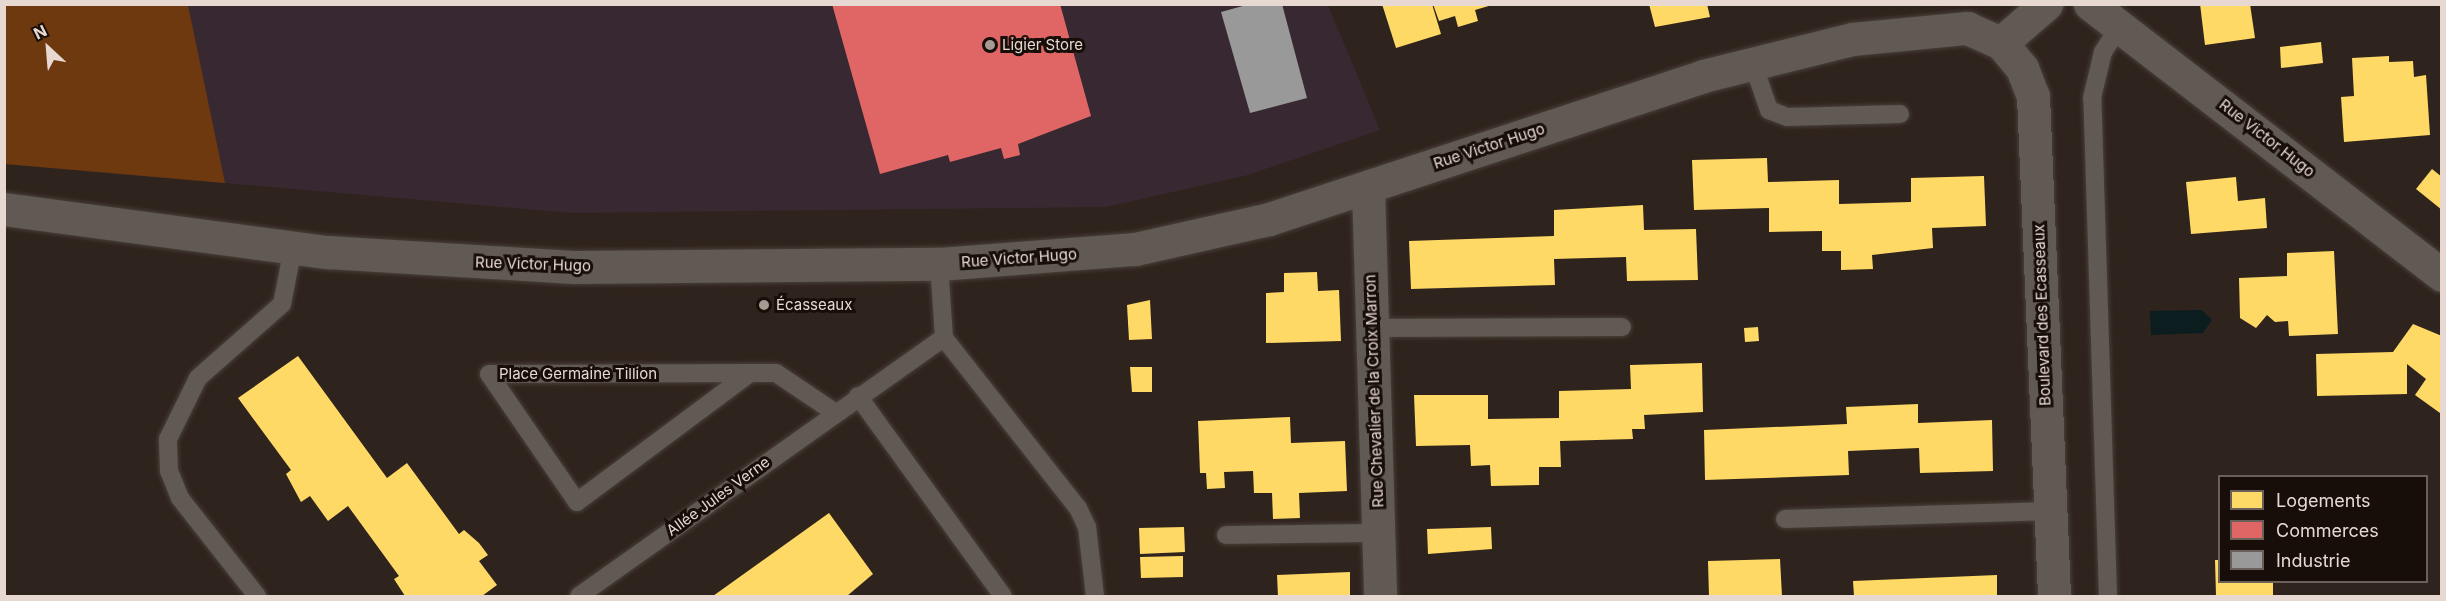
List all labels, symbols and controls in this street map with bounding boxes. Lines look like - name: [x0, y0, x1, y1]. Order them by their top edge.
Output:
- north arrow: [18, 18, 78, 78]
- text: N: [30, 20, 50, 43]
- place label: Ligier Store: [1002, 36, 1083, 54]
- marker: Ligier Store: [983, 38, 997, 52]
- street label: Rue Victor Hugo: [2216, 95, 2318, 181]
- street label: Rue Victor Hugo: [1431, 120, 1547, 172]
- street label: Boulevard des Ecasseaux: [2030, 224, 2054, 406]
- street label: Rue Victor Hugo: [961, 245, 1077, 271]
- street label: Rue Victor Hugo: [475, 253, 591, 275]
- street label: Rue Chevalier de la Croix Marron: [1361, 274, 1387, 508]
- place label: Écasseaux: [776, 296, 852, 314]
- marker: Écasseaux: [757, 298, 771, 312]
- street label: Place Germaine Tillion: [499, 365, 657, 383]
- street label: Allée Jules Verne: [663, 453, 773, 539]
- legend: [2218, 475, 2428, 583]
- text: Logements: [2276, 490, 2371, 511]
- text: Commerces: [2276, 520, 2379, 541]
- text: Industrie: [2276, 550, 2350, 571]

